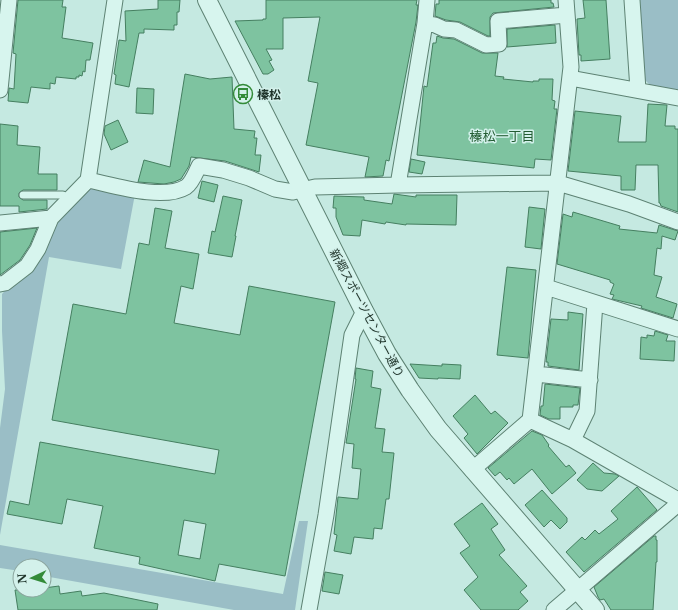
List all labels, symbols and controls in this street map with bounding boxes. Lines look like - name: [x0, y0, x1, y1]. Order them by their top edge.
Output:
- bus stop icon: 榛松: [232, 83, 254, 105]
- place label: 榛松: [257, 87, 281, 102]
- district label: 榛松一丁目: [469, 128, 535, 145]
- street label: 新郷スポーツセンター通り: [327, 246, 407, 380]
- north arrow: [12, 558, 52, 598]
- text: N: [15, 572, 29, 584]

